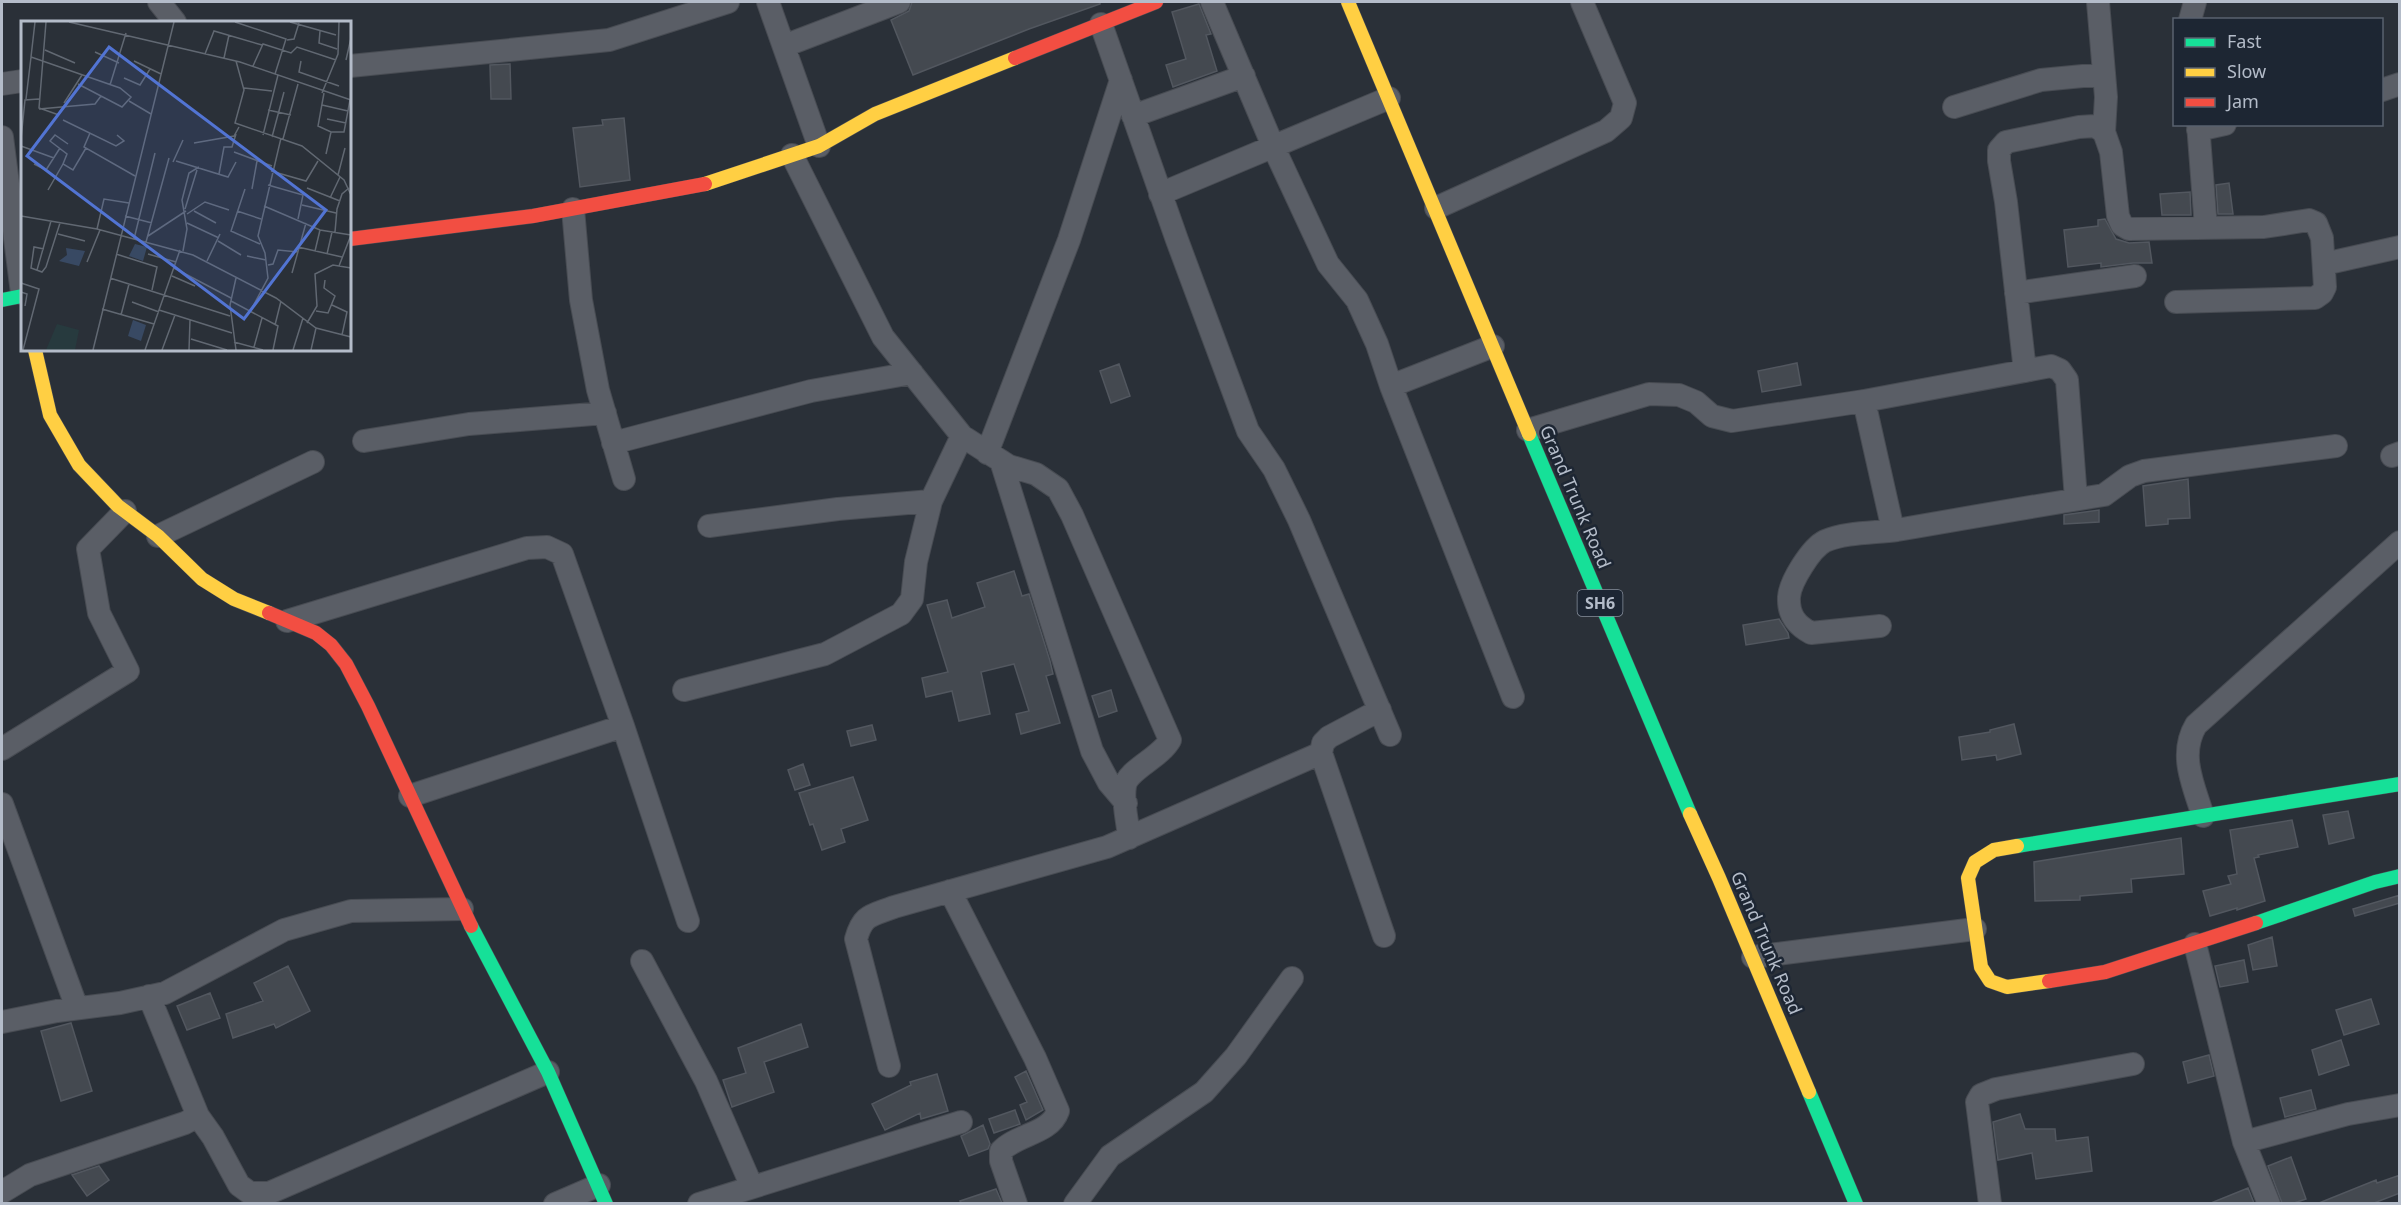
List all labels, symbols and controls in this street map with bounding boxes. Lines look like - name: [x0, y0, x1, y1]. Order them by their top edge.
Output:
- legend: [2173, 18, 2383, 126]
- inset map: [21, 21, 351, 351]
- text: Fast: [2227, 29, 2262, 53]
- text: Slow: [2227, 59, 2266, 83]
- text: Jam: [2225, 89, 2259, 113]
- street label: Grand Trunk Road: [1535, 421, 1617, 572]
- road number: SH6: [1578, 590, 1622, 616]
- street label: Grand Trunk Road: [1726, 867, 1808, 1018]

